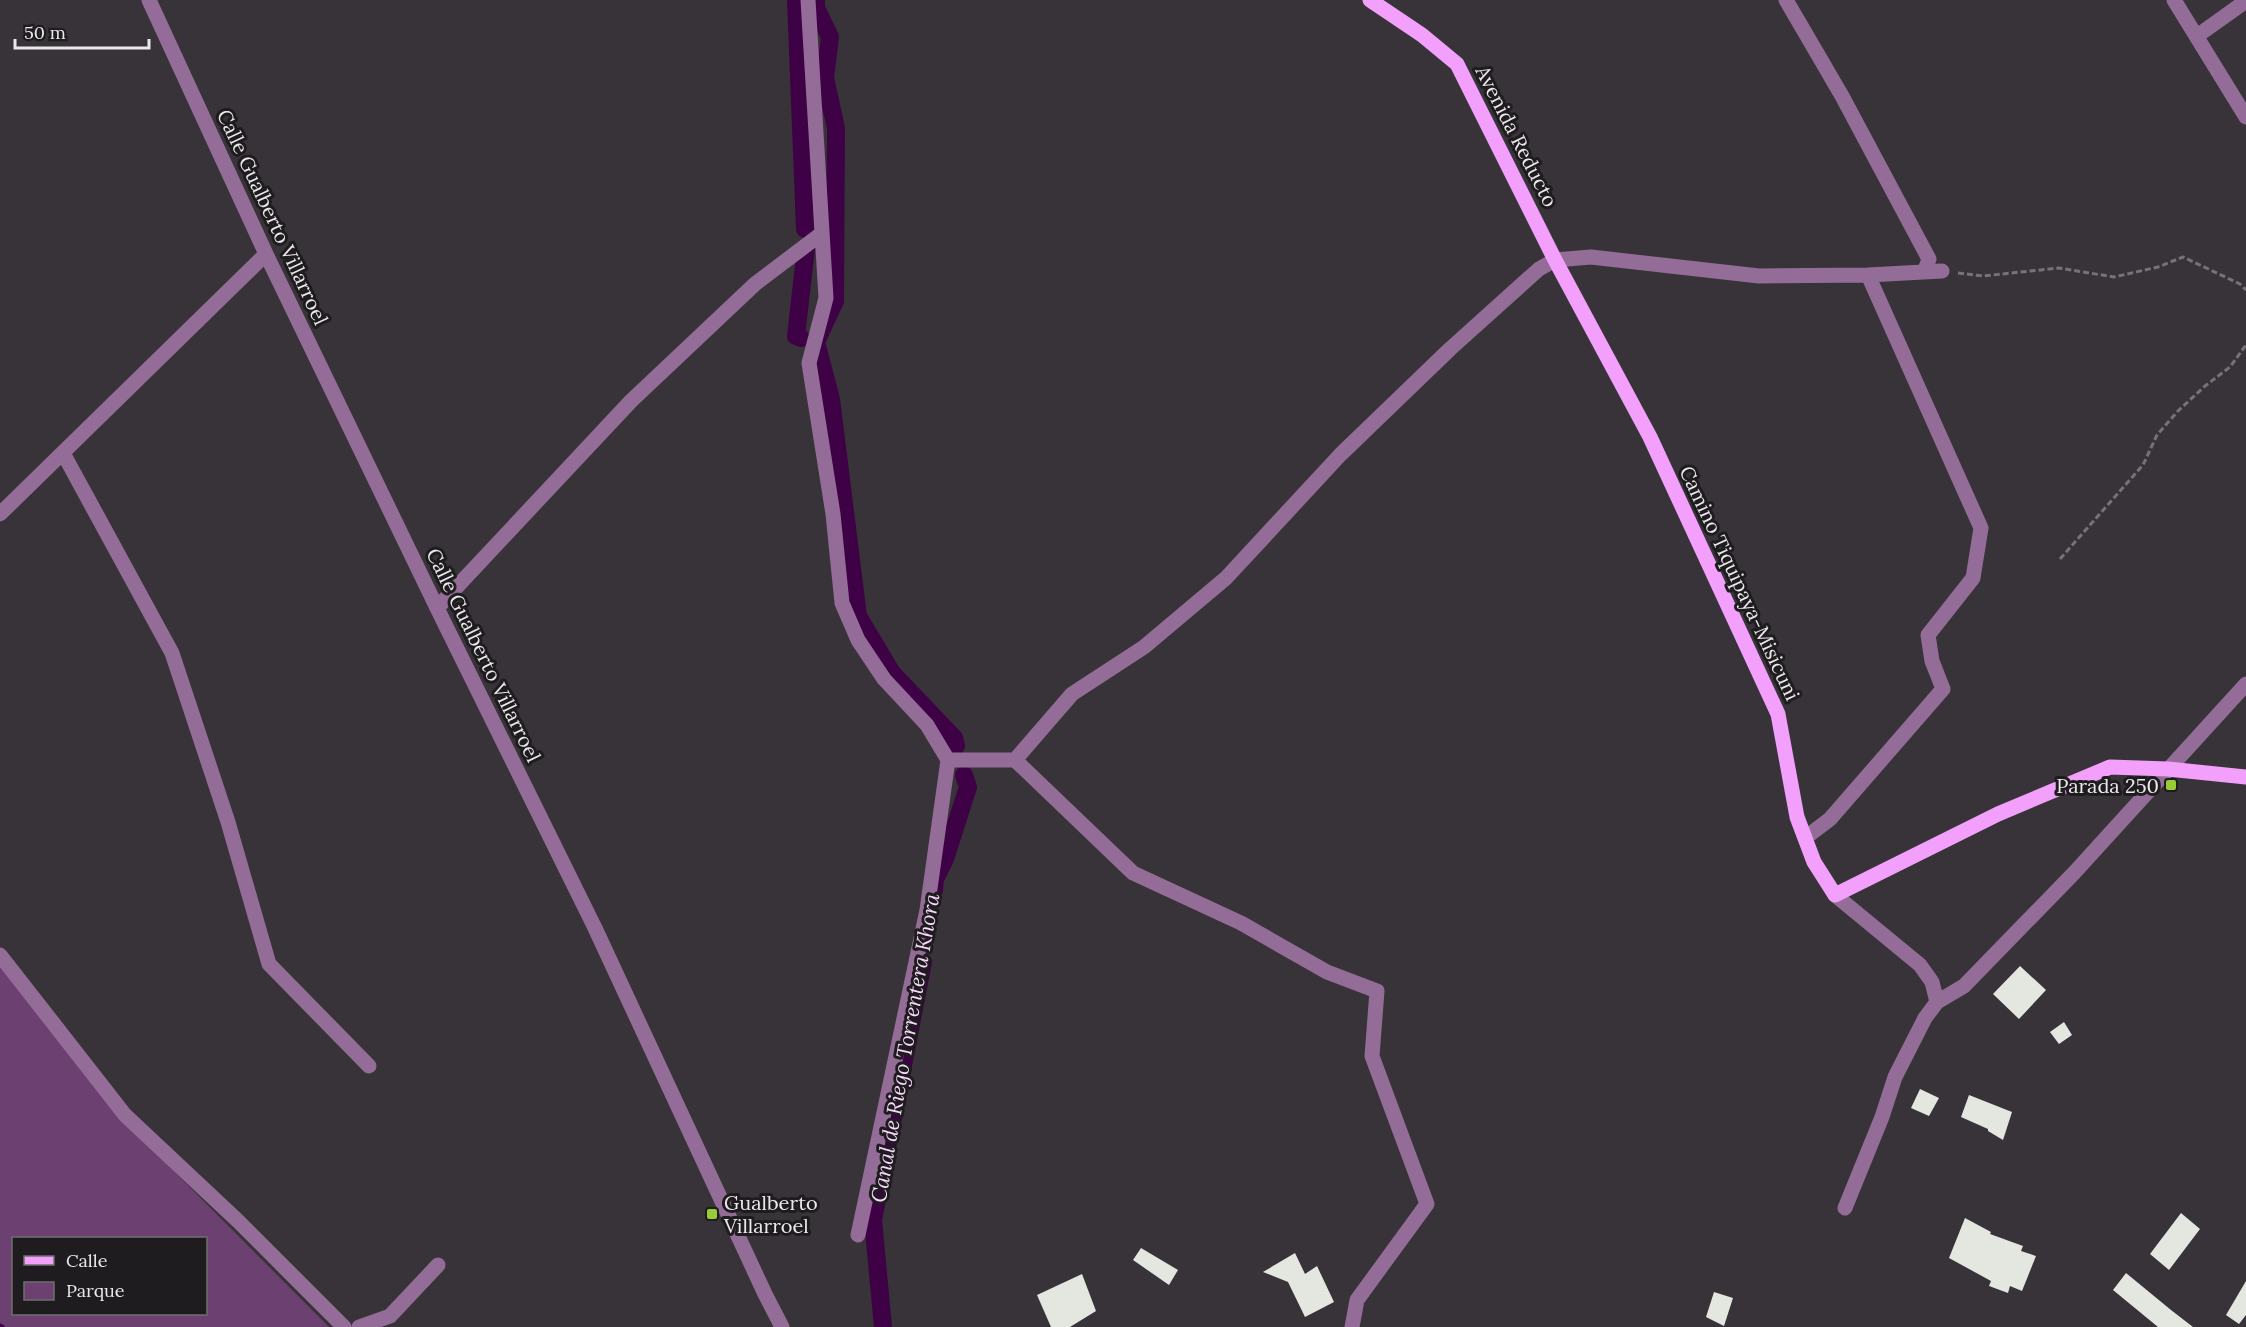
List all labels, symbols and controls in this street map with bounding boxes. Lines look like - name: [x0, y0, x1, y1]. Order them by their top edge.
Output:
- scale bar: [15, 12, 148, 50]
- text: 50 m: [24, 21, 66, 44]
- street label: Avenida Reducto: [1470, 60, 1563, 211]
- street label: Calle Gualberto Villarroel: [212, 105, 334, 329]
- street label: Camino Tiquipaya-Misicuni: [1675, 462, 1805, 704]
- street label: Calle Gualberto Villarroel: [421, 544, 547, 766]
- place label: Parada 250: [2056, 773, 2159, 798]
- marker: Parada 250: [2164, 778, 2178, 792]
- water label: Canal de Riego Torrentera Khora: [865, 891, 946, 1204]
- place label: Gualberto Villarroel: [723, 1190, 818, 1238]
- marker: Gualberto Villarroel: [705, 1207, 719, 1221]
- legend: [12, 1237, 207, 1315]
- text: Calle: [66, 1249, 108, 1272]
- text: Parque: [66, 1279, 125, 1302]

